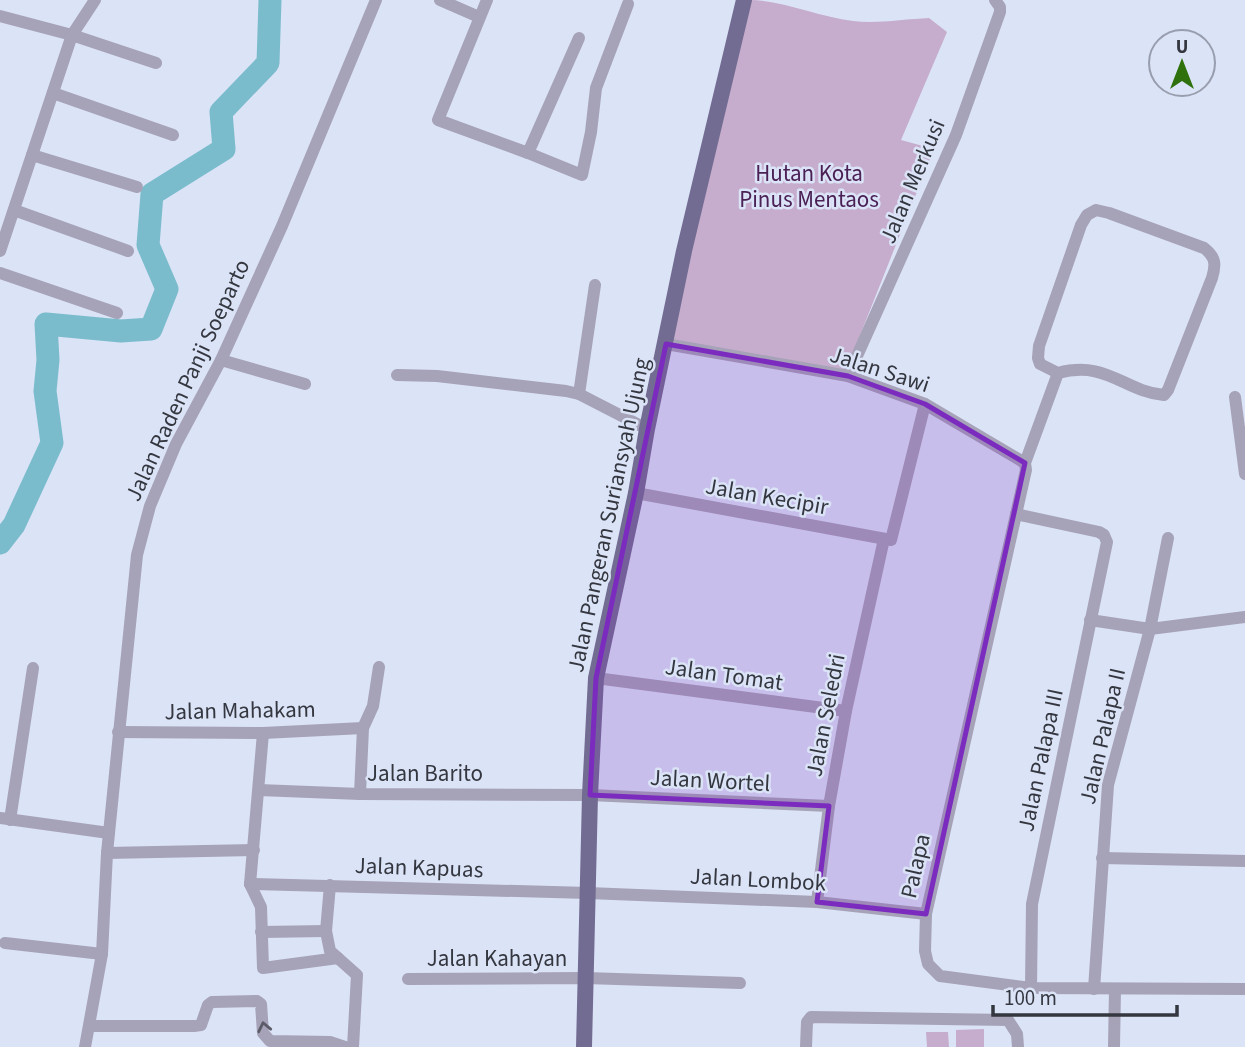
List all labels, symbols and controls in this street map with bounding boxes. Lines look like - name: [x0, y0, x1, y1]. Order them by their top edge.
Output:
- north arrow: [1147, 28, 1217, 98]
- text: U: [1176, 34, 1188, 61]
- street label: Jalan Merkusi: [871, 114, 953, 249]
- park label: Hutan Kota Pinus Mentaos: [739, 157, 879, 216]
- street label: Jalan Raden Panji Soeparto: [117, 254, 258, 507]
- street label: Jalan Sawi: [826, 338, 934, 401]
- street label: Jalan Pangeran Suriansyah Ujung: [559, 354, 658, 675]
- street label: Jalan Kecipir: [703, 469, 832, 524]
- street label: Jalan Tomat: [663, 650, 785, 699]
- street label: Jalan Seledri: [797, 651, 854, 779]
- street label: Jalan Palapa II: [1071, 665, 1134, 808]
- street label: Jalan Palapa III: [1009, 686, 1072, 835]
- street label: Jalan Mahakam: [164, 693, 316, 728]
- street label: Jalan Barito: [367, 757, 483, 790]
- street label: Jalan Wortel: [649, 761, 771, 800]
- street label: Palapa: [892, 831, 939, 902]
- street label: Jalan Kapuas: [354, 849, 484, 886]
- street label: Jalan Lombok: [689, 859, 827, 900]
- street label: Jalan Kahayan: [427, 942, 567, 975]
- scale bar: [993, 974, 1177, 1018]
- text: 100 m: [1004, 983, 1057, 1013]
- one-way arrow: [258, 1021, 273, 1033]

